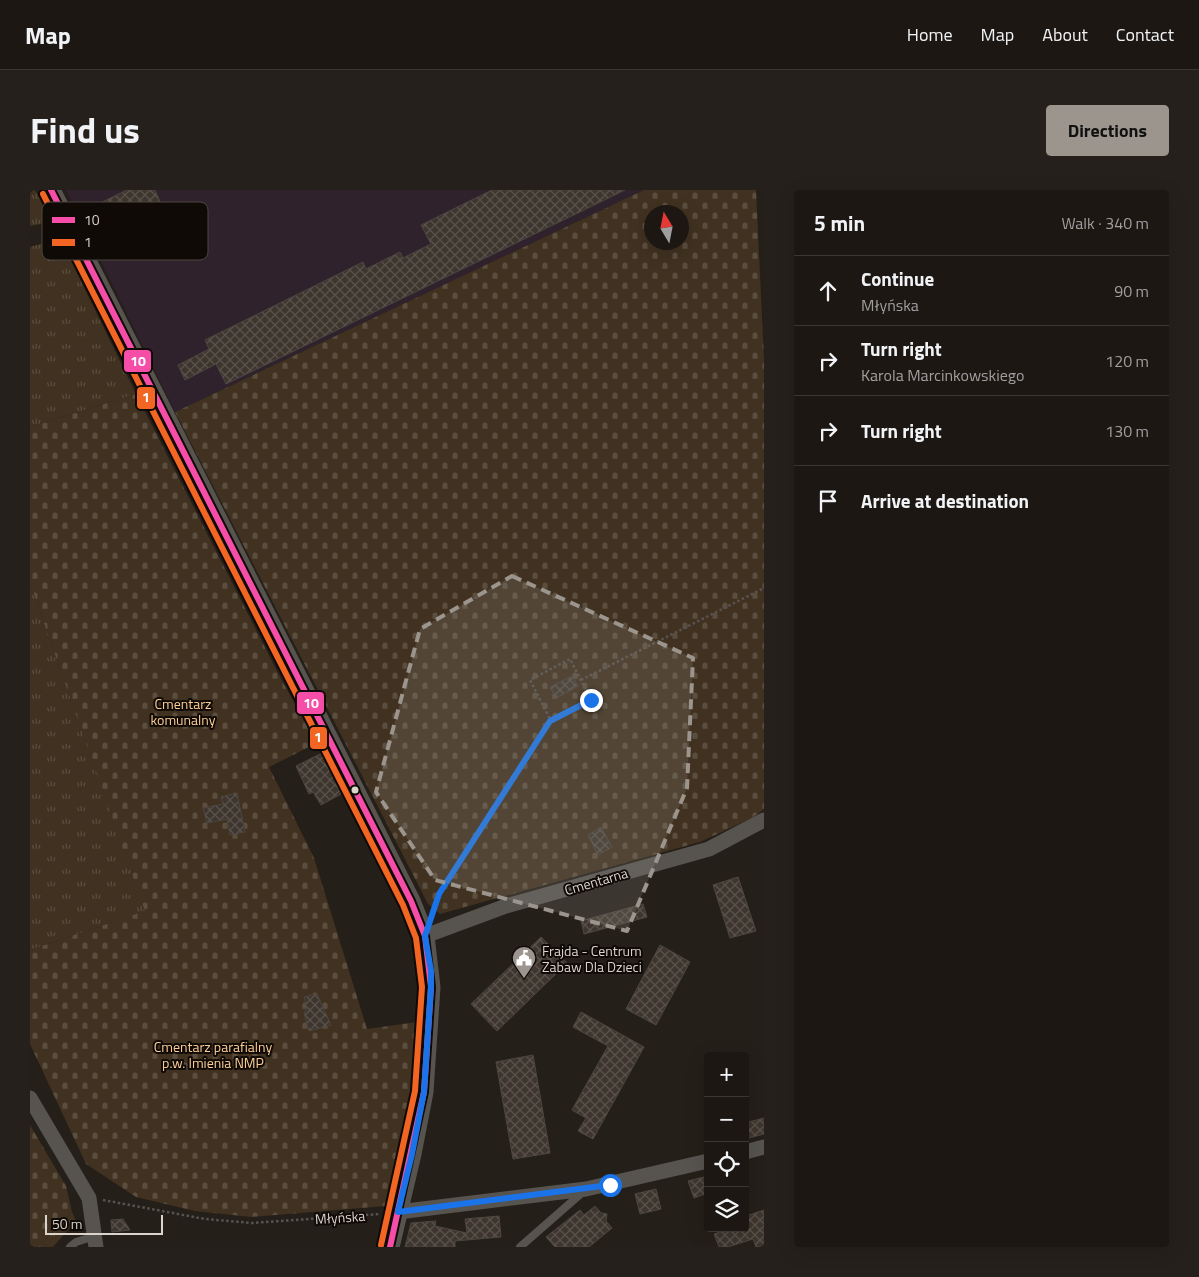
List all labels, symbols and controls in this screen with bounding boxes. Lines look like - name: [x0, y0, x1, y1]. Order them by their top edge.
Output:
- text: Map: [25, 17, 71, 53]
- text: Home: [907, 21, 953, 48]
- text: Map: [981, 21, 1014, 48]
- text: About: [1042, 21, 1088, 48]
- text: Contact: [1116, 21, 1174, 48]
- text: Find us: [30, 103, 140, 157]
- button: Directions: [1046, 105, 1169, 156]
- legend: [42, 202, 208, 260]
- north arrow: [644, 205, 689, 250]
- text: 5 min: [814, 207, 865, 239]
- text: 10: [84, 209, 100, 230]
- text: Walk · 340 m: [1061, 211, 1149, 235]
- text: 1: [84, 231, 92, 252]
- text: Continue: [861, 264, 934, 293]
- icon: ahead: [814, 277, 842, 305]
- text: 90 m: [1114, 279, 1149, 303]
- text: Młyńska: [861, 293, 919, 317]
- text: Turn right: [861, 334, 942, 363]
- icon: right: [814, 347, 842, 375]
- line badge: 10: [123, 349, 152, 373]
- text: 120 m: [1105, 349, 1149, 373]
- text: 10: [130, 350, 146, 371]
- text: Karola Marcinkowskiego: [861, 363, 1024, 387]
- line badge: 1: [136, 386, 156, 410]
- text: 1: [142, 386, 150, 407]
- text: Turn right: [861, 416, 942, 445]
- icon: right: [814, 417, 842, 445]
- text: 130 m: [1105, 419, 1149, 443]
- text: Arrive at destination: [861, 486, 1029, 515]
- icon: arrive: [814, 487, 842, 515]
- route end: [580, 689, 603, 712]
- line badge: 10: [296, 691, 325, 715]
- text: 10: [303, 692, 319, 713]
- park label: Cmentarz komunalny: [150, 693, 216, 730]
- line badge: 1: [309, 726, 328, 750]
- text: 1: [314, 726, 322, 747]
- unlabelled marker: [350, 785, 360, 795]
- street label: Cmentarna: [562, 862, 630, 900]
- place label: Frajda - Centrum Zabaw Dla Dzieci: [542, 940, 642, 977]
- public building icon: Frajda - Centrum Zabaw Dla Dzieci: [511, 945, 537, 979]
- park label: Cmentarz parafialny p.w. Imienia NMP: [154, 1036, 272, 1073]
- map controls: [704, 1052, 749, 1232]
- button: +: [704, 1052, 749, 1097]
- button: −: [704, 1097, 749, 1142]
- button: locate: [704, 1142, 749, 1187]
- route start: [599, 1174, 622, 1197]
- button: layers: [704, 1187, 749, 1232]
- street label: Młyńska: [314, 1205, 366, 1229]
- scale bar: [45, 1212, 162, 1235]
- text: 50 m: [52, 1213, 82, 1234]

